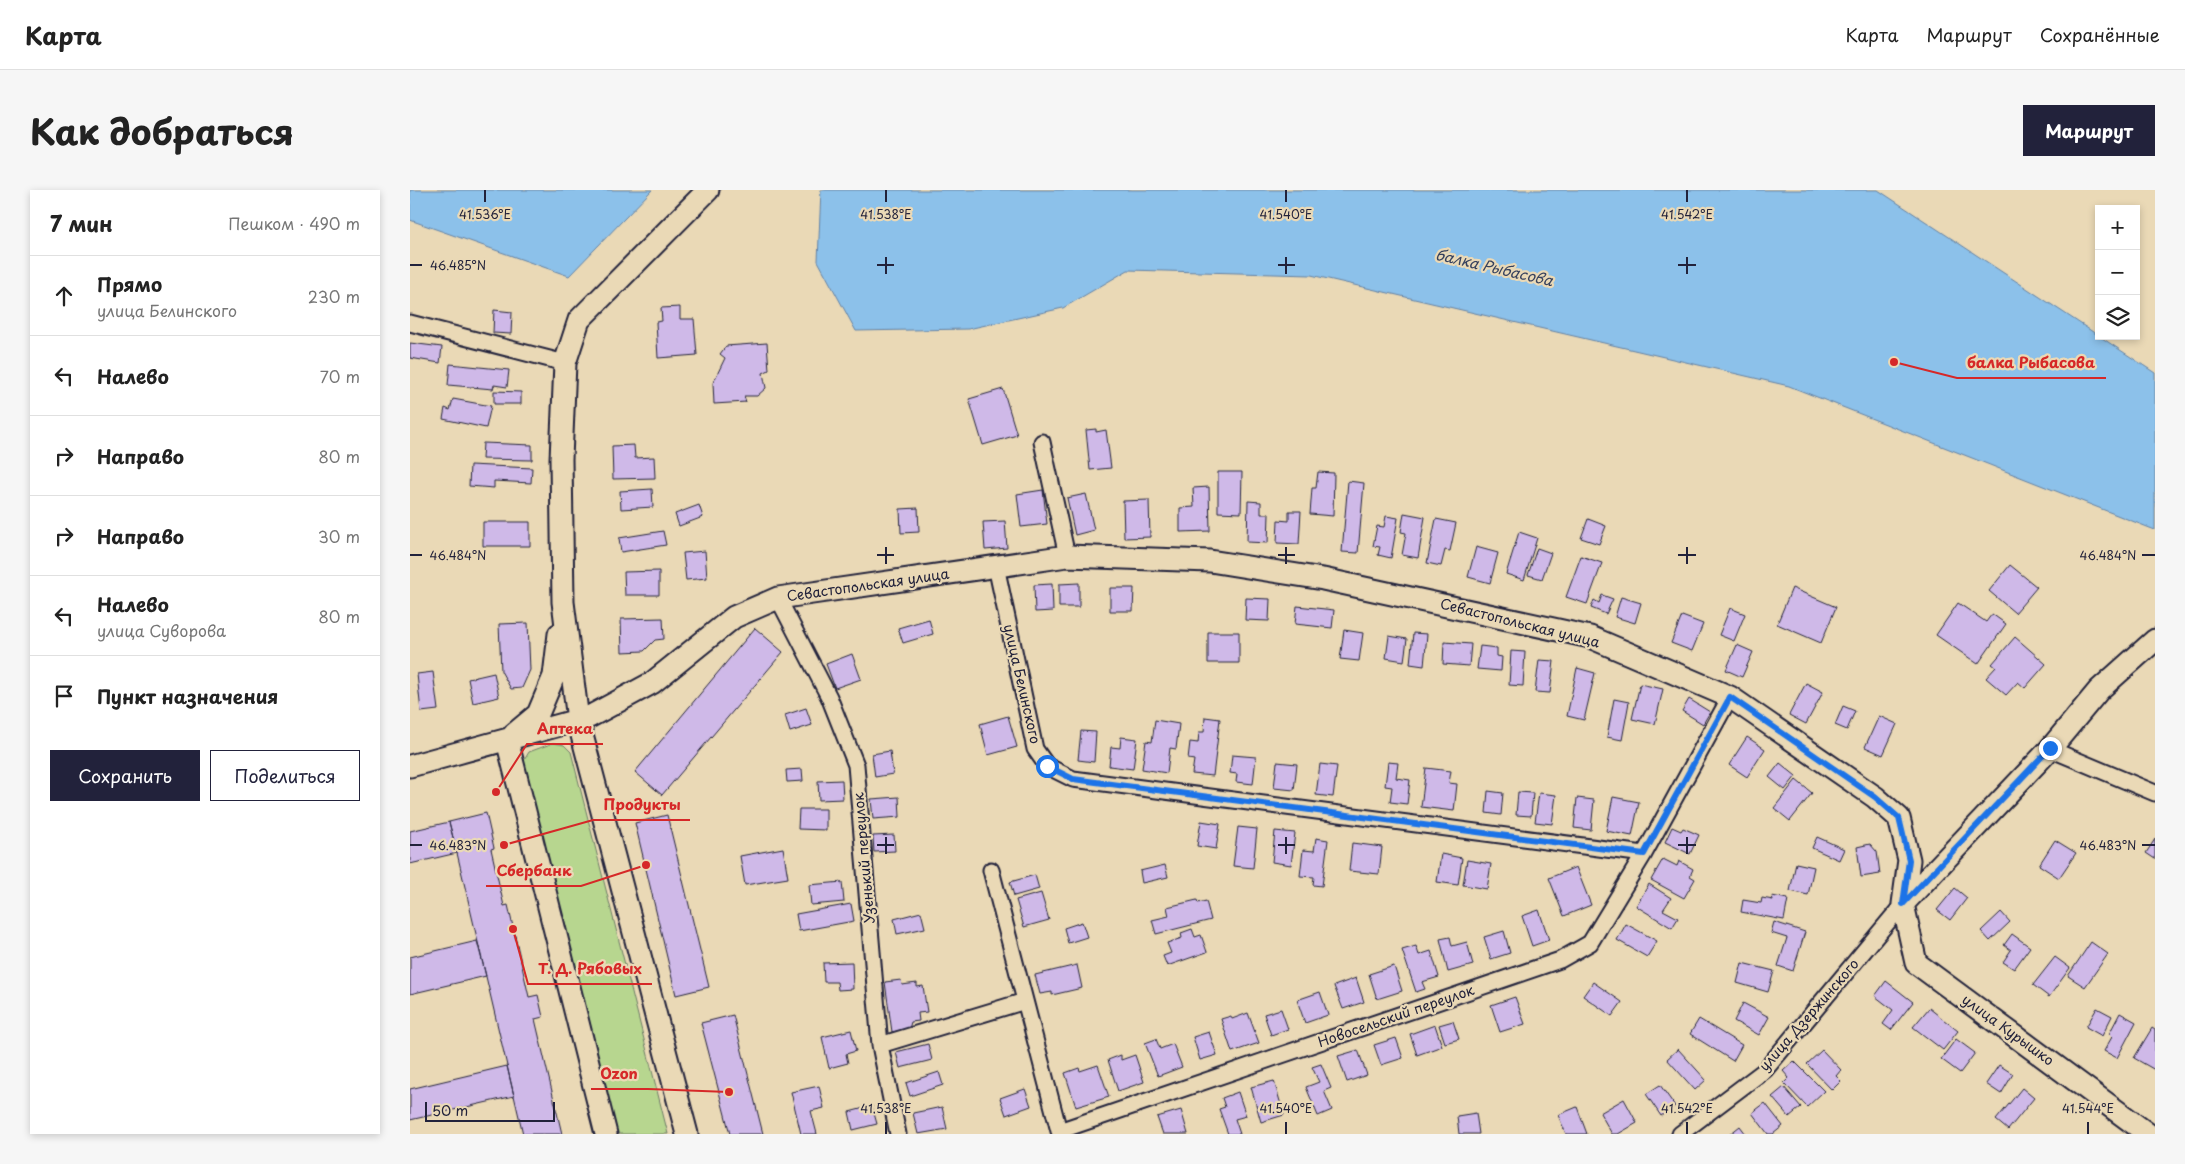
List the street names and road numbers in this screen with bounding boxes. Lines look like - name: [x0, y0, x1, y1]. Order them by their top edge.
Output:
- street label: Севастопольская улица: [785, 563, 951, 606]
- street label: Севастопольская улица: [1438, 593, 1602, 653]
- street label: улица Белинского: [998, 622, 1047, 746]
- street label: Узенький переулок: [847, 791, 880, 924]
- street label: улица Дзержинского: [1754, 954, 1864, 1076]
- street label: Новосельский переулок: [1315, 979, 1477, 1052]
- street label: улица Курышко: [1958, 989, 2059, 1070]

